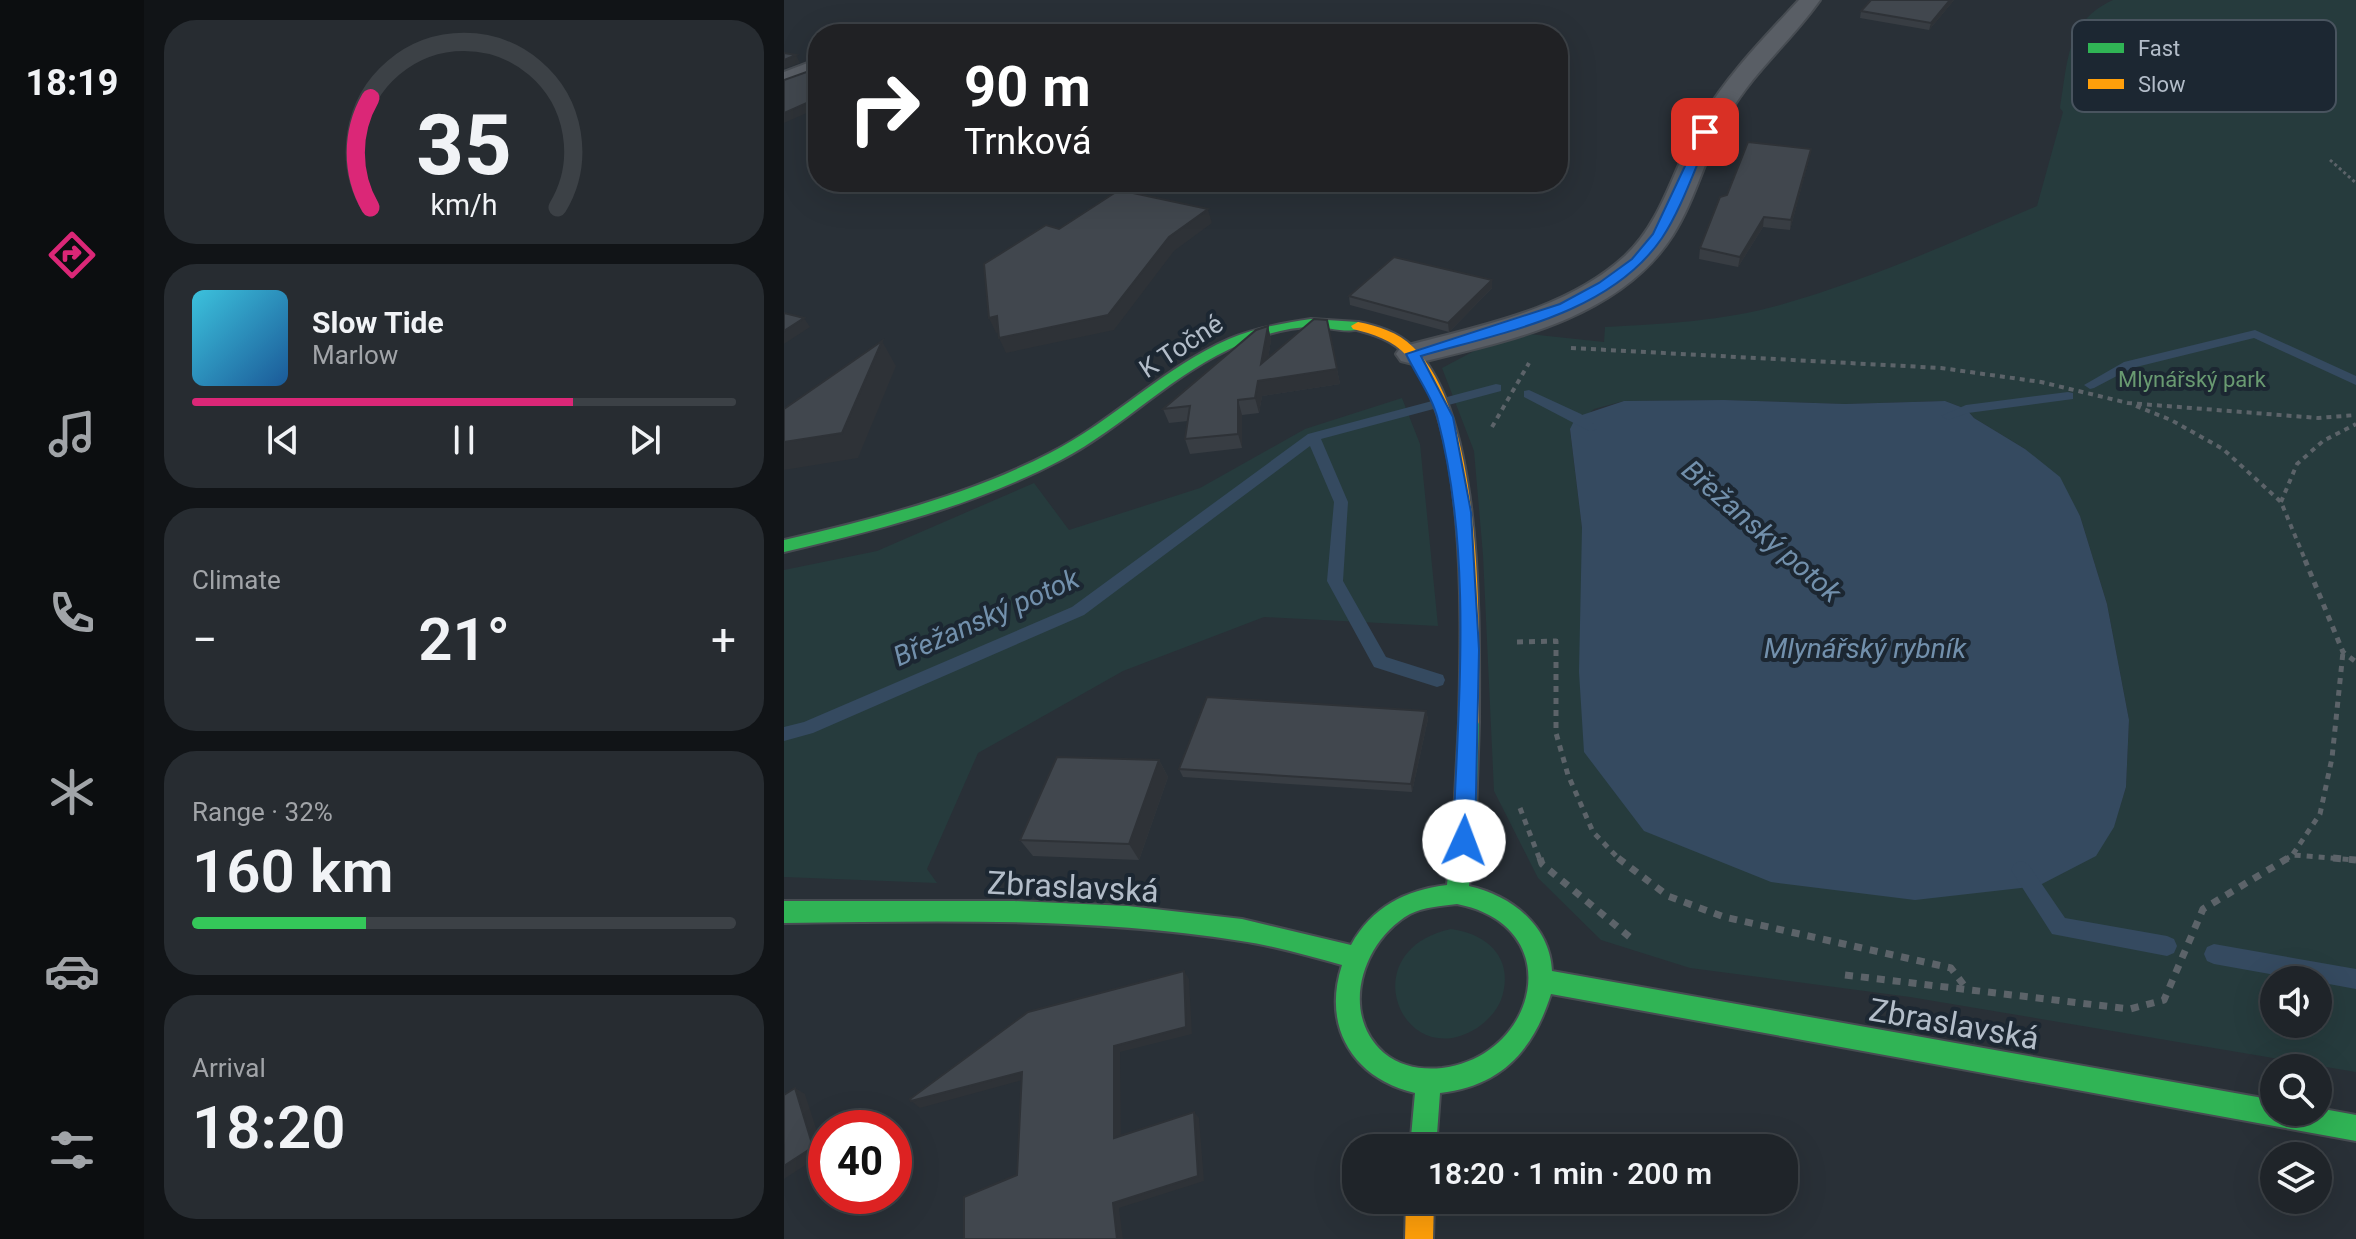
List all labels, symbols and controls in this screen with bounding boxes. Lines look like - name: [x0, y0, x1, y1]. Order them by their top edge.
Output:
- legend: [2072, 20, 2336, 112]
- text: Fast: [2138, 36, 2180, 61]
- text: 90 m: [964, 54, 1091, 120]
- icon: right: [832, 56, 936, 160]
- text: 18:19: [26, 62, 118, 104]
- text: Slow: [2138, 72, 2186, 97]
- text: 35: [416, 96, 512, 193]
- pin: [1671, 98, 1739, 166]
- icon: arrive: [1683, 110, 1727, 154]
- text: Trnková: [964, 121, 1092, 163]
- text: km/h: [430, 188, 498, 222]
- icon: directions: [44, 227, 100, 283]
- text: Slow Tide: [312, 305, 444, 340]
- street label: K Točné: [1134, 308, 1228, 384]
- text: Marlow: [312, 340, 398, 370]
- park label: Mlynářský park: [2118, 367, 2267, 392]
- icon: music: [44, 406, 100, 462]
- icon: previous: [261, 418, 305, 462]
- icon: pause: [442, 418, 486, 462]
- icon: next: [623, 418, 667, 462]
- water label: Břežanský potok: [1676, 453, 1849, 610]
- water label: Břežanský potok: [888, 561, 1085, 673]
- text: Climate: [192, 565, 281, 595]
- icon: phone: [44, 585, 100, 641]
- text: 21°: [418, 604, 510, 675]
- text: −: [192, 614, 217, 666]
- text: +: [711, 614, 736, 666]
- water label: Mlynářský rybník: [1764, 632, 1968, 665]
- icon: climate: [44, 764, 100, 820]
- text: Range · 32%: [192, 797, 333, 827]
- position arrow: [1422, 799, 1506, 883]
- text: 160 km: [192, 836, 394, 907]
- street label: Zbraslavská: [986, 864, 1160, 910]
- icon: car: [44, 943, 100, 999]
- map controls: [2260, 966, 2332, 1214]
- button: sound: [2260, 966, 2332, 1038]
- street label: Zbraslavská: [1866, 990, 2042, 1058]
- text: Arrival: [192, 1053, 266, 1083]
- button: search: [2260, 1054, 2332, 1126]
- text: 18:20: [192, 1092, 345, 1163]
- speed limit sign: 40: [808, 1110, 912, 1214]
- icon: filters: [44, 1122, 100, 1178]
- button: layers: [2260, 1142, 2332, 1214]
- text: 18:20 · 1 min · 200 m: [1428, 1156, 1712, 1191]

